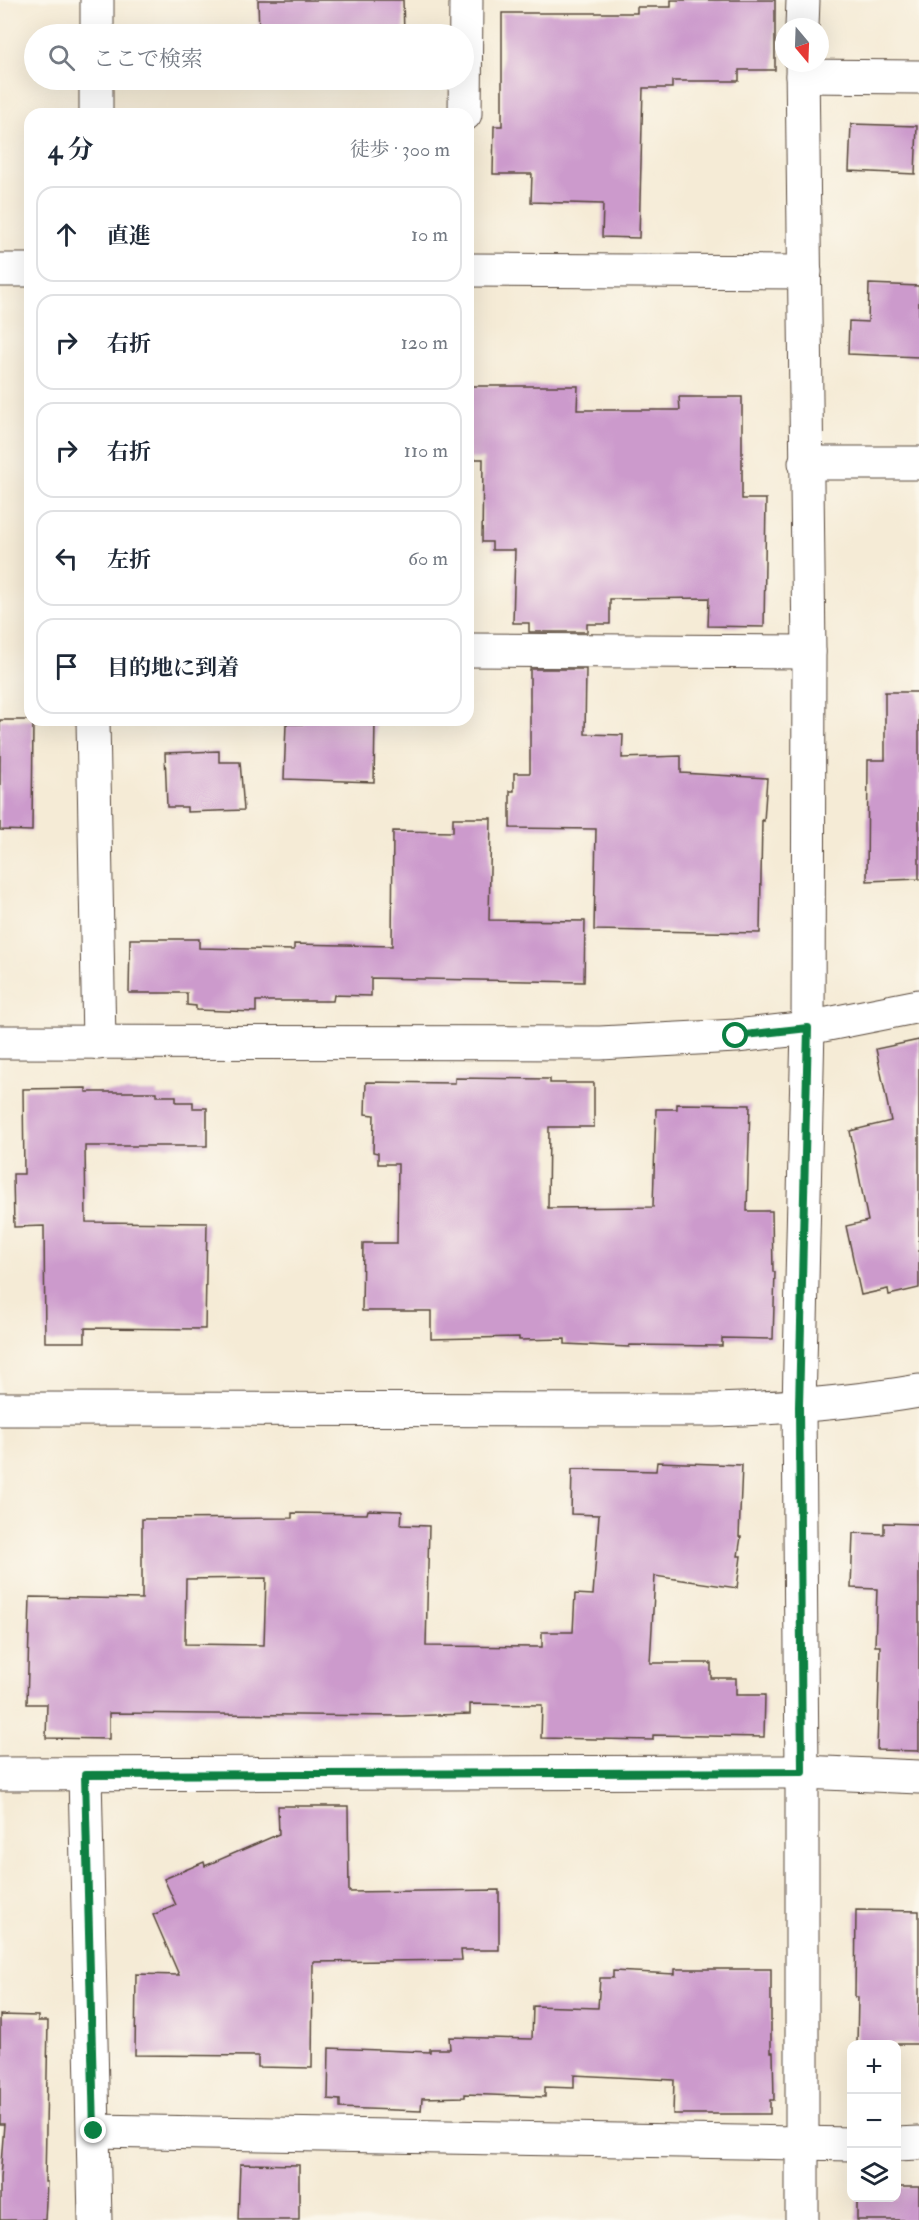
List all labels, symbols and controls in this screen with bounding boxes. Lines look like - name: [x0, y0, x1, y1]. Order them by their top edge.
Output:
- north arrow: [775, 18, 829, 72]
- search box: [24, 24, 474, 90]
- icon: search: [45, 41, 78, 74]
- text: ここで検索: [93, 45, 203, 73]
- text: 4 分: [48, 134, 94, 166]
- text: 徒歩 · 300 m: [350, 137, 450, 162]
- icon: ahead: [50, 218, 83, 251]
- text: 直進: [107, 222, 151, 250]
- text: 10 m: [411, 222, 448, 247]
- icon: right: [50, 326, 83, 359]
- text: 右折: [107, 330, 151, 358]
- text: 120 m: [401, 330, 448, 355]
- icon: right: [50, 434, 83, 467]
- text: 右折: [107, 438, 151, 466]
- text: 110 m: [404, 438, 448, 463]
- icon: left: [50, 542, 83, 575]
- text: 左折: [107, 546, 151, 574]
- text: 60 m: [408, 546, 448, 571]
- icon: arrive: [50, 650, 83, 683]
- text: 目的地に到着: [107, 654, 239, 682]
- route start: [722, 1022, 748, 1048]
- map controls: [847, 2040, 901, 2202]
- button: +: [847, 2040, 901, 2094]
- button: −: [847, 2094, 901, 2148]
- route end: [80, 2117, 106, 2143]
- button: layers: [847, 2148, 901, 2202]

